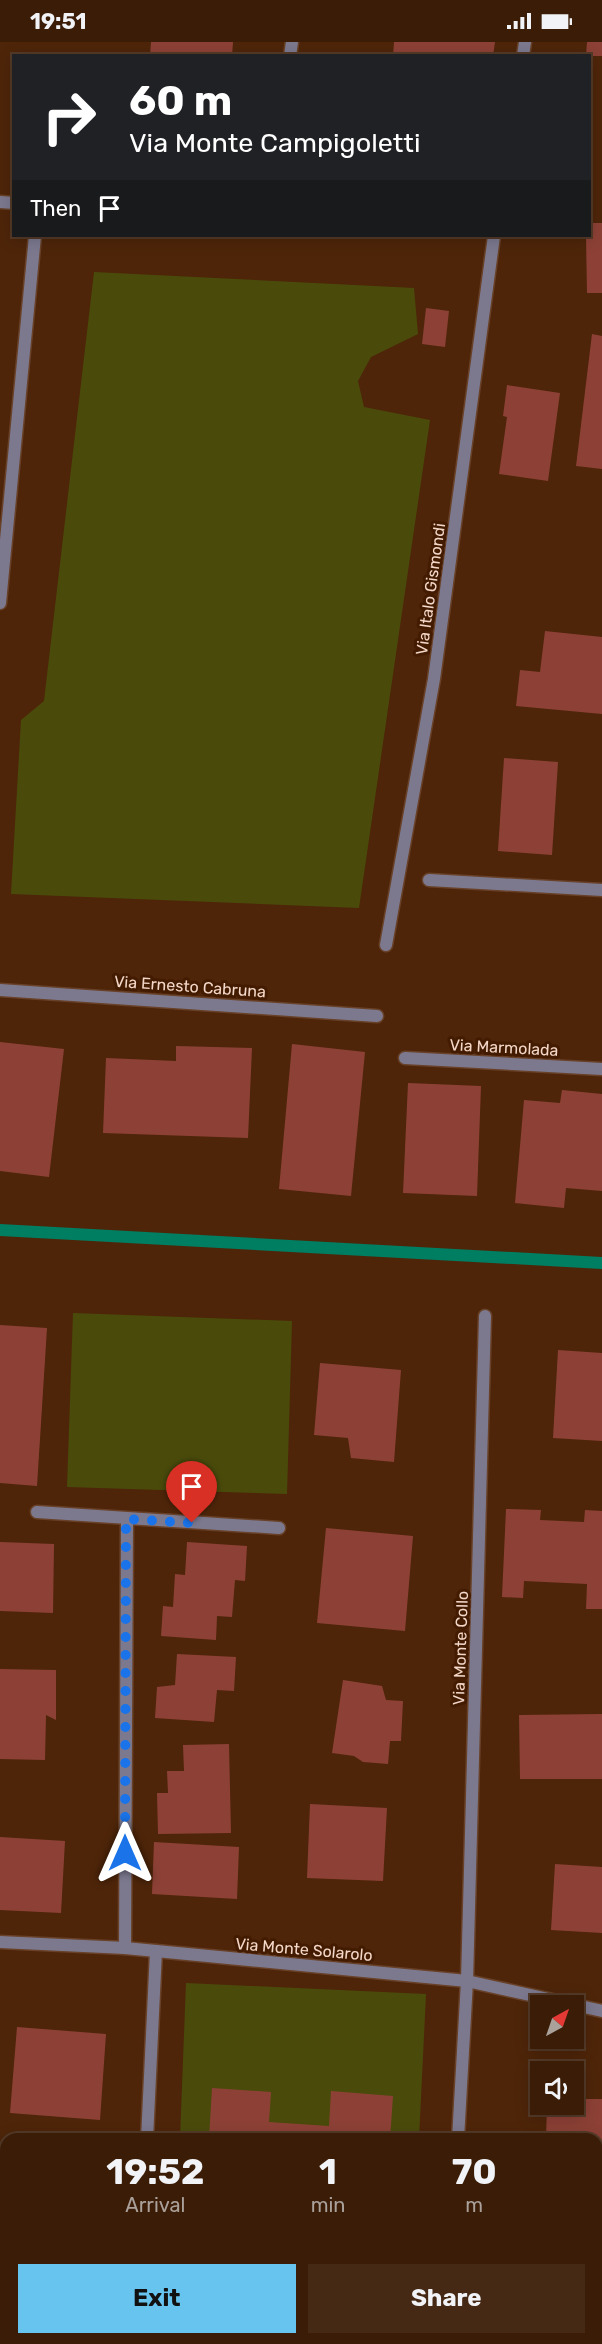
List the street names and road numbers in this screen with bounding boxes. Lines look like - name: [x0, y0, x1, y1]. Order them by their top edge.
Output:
- street label: Via Italo Gismondi: [412, 522, 449, 656]
- street label: Via Ernesto Cabruna: [113, 972, 267, 1001]
- street label: Via Marmolada: [449, 1035, 559, 1060]
- street label: Via Monte Collo: [449, 1590, 472, 1706]
- street label: Via Monte Solarolo: [235, 1934, 373, 1965]

